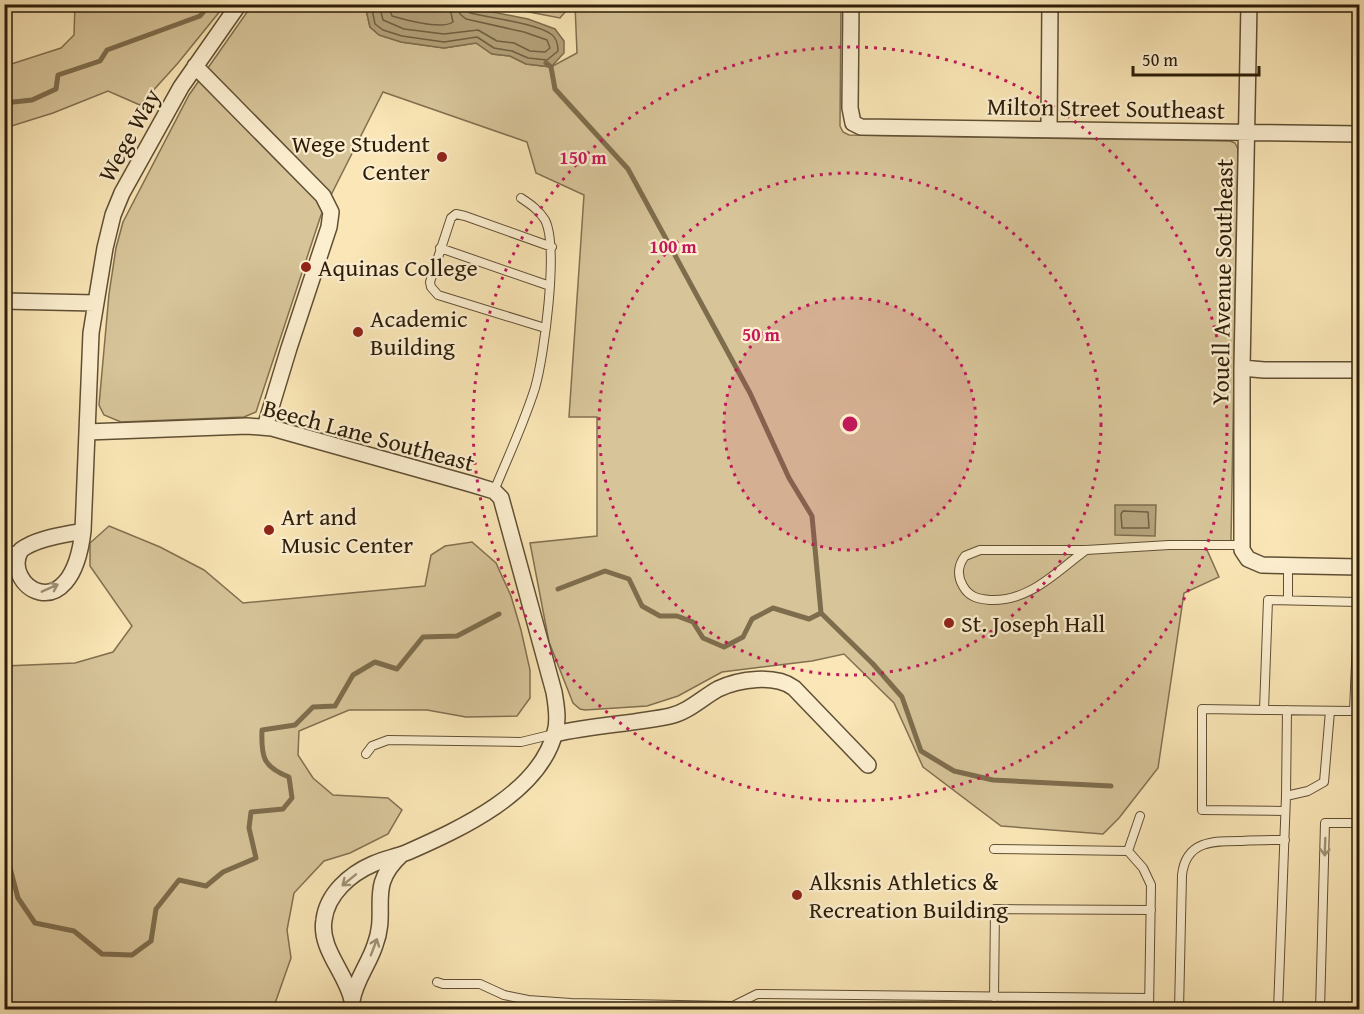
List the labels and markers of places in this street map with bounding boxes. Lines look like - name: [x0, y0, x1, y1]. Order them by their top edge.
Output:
- place label: Wege Student Center: [292, 126, 431, 189]
- marker: Wege Student Center: [435, 150, 449, 164]
- place label: Aquinas College: [318, 250, 478, 285]
- marker: Aquinas College: [299, 260, 313, 274]
- place label: Academic Building: [370, 301, 468, 364]
- marker: Academic Building: [351, 325, 365, 339]
- centre of rings: [840, 414, 860, 434]
- place label: Art and Music Center: [281, 499, 413, 562]
- marker: Art and Music Center: [262, 523, 276, 537]
- place label: St. Joseph Hall: [961, 606, 1106, 641]
- marker: St. Joseph Hall: [942, 616, 956, 630]
- place label: Alksnis Athletics & Recreation Building: [809, 864, 1008, 927]
- marker: Alksnis Athletics & Recreation Building: [790, 888, 804, 902]

